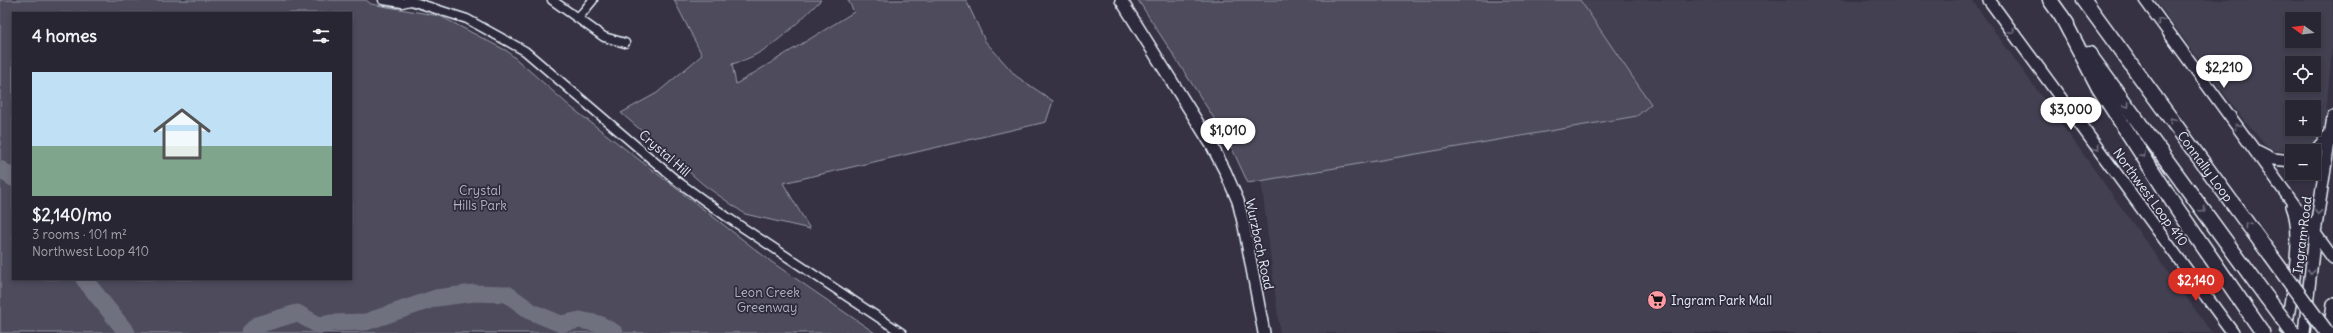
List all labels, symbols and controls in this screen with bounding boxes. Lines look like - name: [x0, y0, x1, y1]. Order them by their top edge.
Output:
- north arrow: [2285, 12, 2321, 48]
- map controls: [2285, 12, 2321, 180]
- one-way arrow: [2158, 18, 2165, 25]
- text: 4 homes: [32, 25, 97, 47]
- icon: filters: [310, 25, 332, 47]
- one-way arrow: [2007, 27, 2014, 34]
- pin: $2,210: [2191, 55, 2257, 89]
- button: locate: [2285, 56, 2321, 92]
- text: $2,210: [2205, 59, 2243, 76]
- pin: $3,000: [2038, 97, 2104, 131]
- icon: home: [146, 98, 218, 170]
- button: +: [2285, 100, 2321, 136]
- text: $3,000: [2050, 101, 2092, 118]
- one-way arrow: [2122, 101, 2129, 108]
- one-way arrow: [2169, 117, 2176, 124]
- pin: $1,010: [1195, 118, 1261, 152]
- text: $1,010: [1209, 122, 1247, 139]
- one-way arrow: [2234, 123, 2241, 130]
- street label: Crystal Hill: [635, 126, 694, 180]
- street label: Connally Loop: [2174, 128, 2237, 205]
- one-way arrow: [2092, 143, 2099, 150]
- button: −: [2285, 144, 2321, 180]
- street label: Northwest Loop 410: [2109, 145, 2192, 250]
- one-way arrow: [2138, 151, 2146, 158]
- park label: Crystal Hills Park: [453, 182, 507, 214]
- street label: Ingram Road: [2289, 195, 2316, 275]
- street label: Wurzbach Road: [1242, 197, 1278, 292]
- text: $2,140/mo: [32, 204, 112, 226]
- one-way arrow: [2198, 206, 2205, 213]
- one-way arrow: [2314, 209, 2323, 215]
- one-way arrow: [2246, 222, 2253, 229]
- text: 3 rooms · 101 m²: [32, 226, 127, 243]
- text: Northwest Loop 410: [32, 243, 149, 260]
- pin: $2,140: [2163, 268, 2229, 302]
- one-way arrow: [2306, 269, 2315, 275]
- text: $2,140: [2177, 272, 2215, 289]
- park label: Leon Creek Greenway: [734, 284, 800, 316]
- supermarket icon: Ingram Park Mall: [1646, 289, 1668, 311]
- place label: Ingram Park Mall: [1671, 292, 1772, 309]

